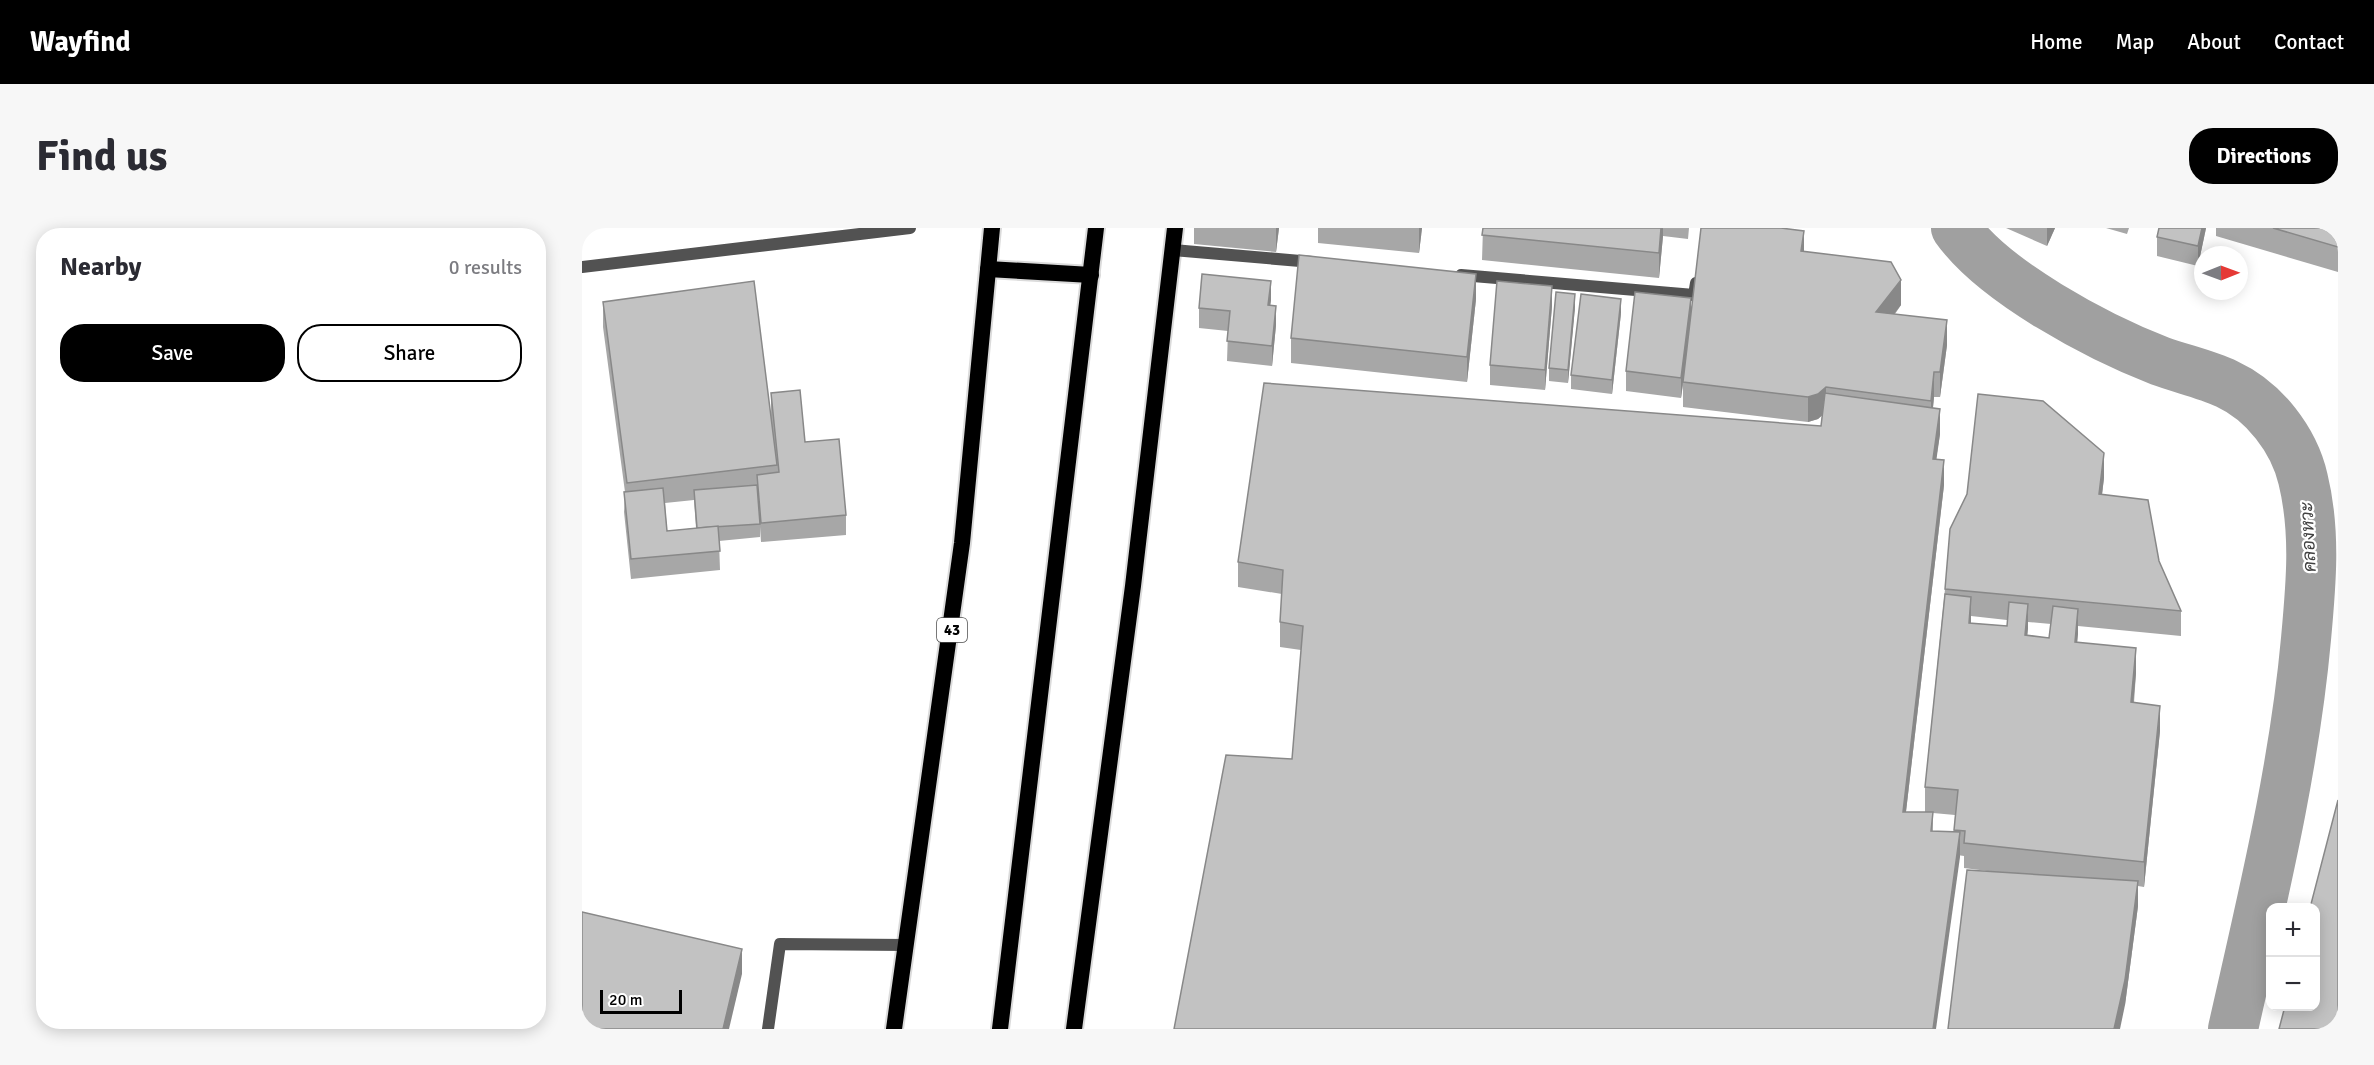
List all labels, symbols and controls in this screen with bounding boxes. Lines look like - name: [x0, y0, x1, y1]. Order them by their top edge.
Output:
- text: Wayfind: [30, 25, 131, 59]
- text: Home: [2030, 29, 2083, 55]
- text: Map: [2116, 29, 2154, 55]
- text: About: [2187, 29, 2241, 55]
- text: Contact: [2274, 29, 2344, 55]
- button: Directions: [2189, 128, 2338, 184]
- text: Find us: [36, 131, 167, 182]
- north arrow: [2194, 246, 2248, 300]
- text: Nearby: [60, 251, 141, 283]
- text: 0 results: [449, 255, 522, 280]
- button: Save: [60, 324, 285, 382]
- button: Share: [297, 324, 522, 382]
- water label: คลองหวะ: [2295, 501, 2321, 573]
- road number: 43: [937, 618, 967, 642]
- map controls: [2266, 903, 2320, 1011]
- button: +: [2266, 903, 2320, 957]
- button: −: [2266, 957, 2320, 1011]
- scale bar: [600, 987, 682, 1014]
- text: 20 m: [609, 990, 643, 1010]

